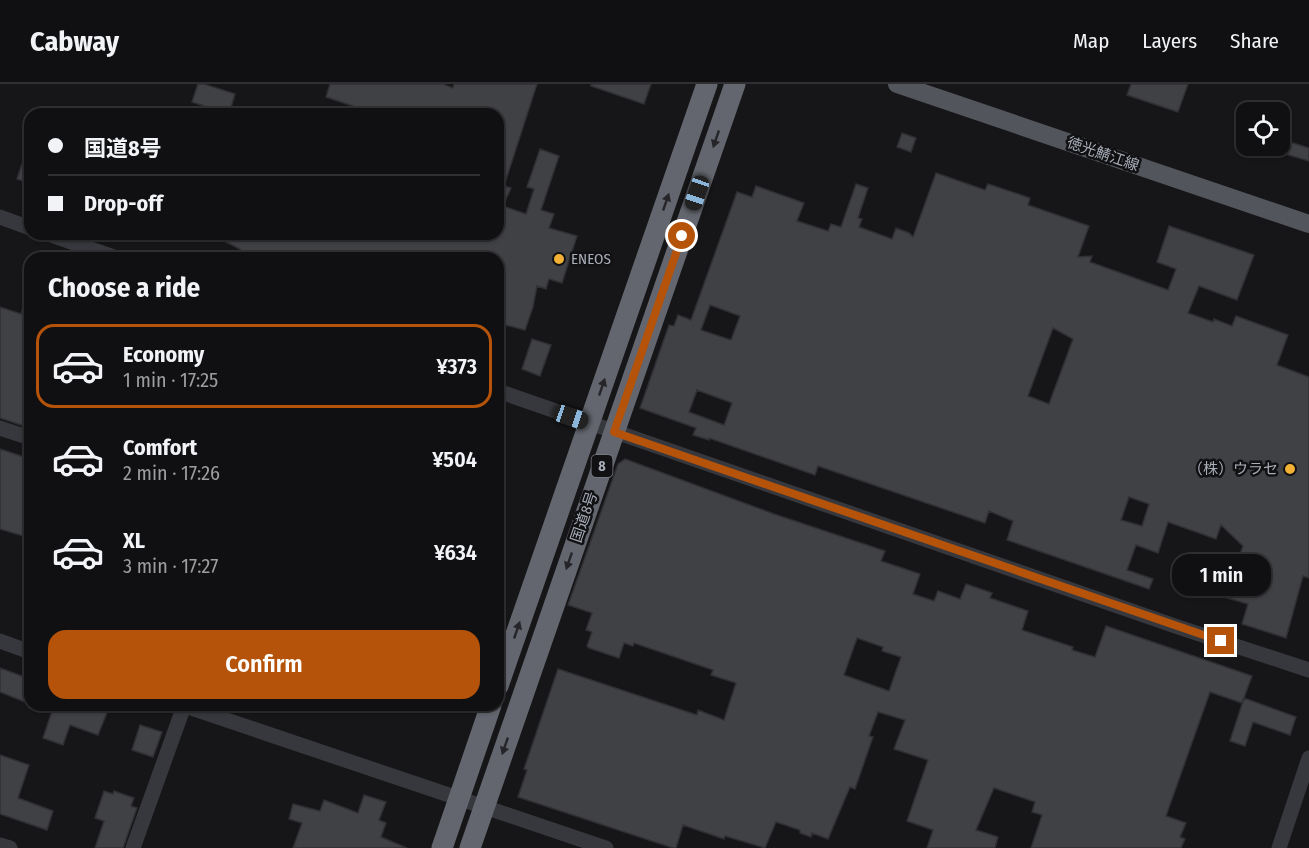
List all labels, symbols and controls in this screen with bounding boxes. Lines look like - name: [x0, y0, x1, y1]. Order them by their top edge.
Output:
- text: Cabway: [30, 25, 119, 58]
- text: Map: [1073, 28, 1109, 54]
- text: Layers: [1142, 28, 1197, 54]
- text: Share: [1230, 28, 1279, 54]
- map controls: [1236, 102, 1290, 156]
- button: locate: [1236, 102, 1290, 156]
- one-way arrow: [710, 130, 720, 148]
- street label: 徳光鯖江線: [1065, 133, 1141, 175]
- text: 国道8号: [84, 135, 162, 162]
- car: [683, 173, 711, 213]
- text: Drop-off: [84, 190, 163, 217]
- one-way arrow: [661, 193, 671, 211]
- route start: [668, 222, 695, 249]
- place label: ENEOS: [571, 250, 611, 268]
- marker: ENEOS: [552, 252, 566, 266]
- text: Choose a ride: [48, 272, 200, 304]
- icon: car: [51, 339, 105, 393]
- text: Economy: [123, 341, 204, 368]
- text: ¥373: [436, 353, 477, 380]
- text: 1 min · 17:25: [123, 368, 218, 392]
- one-way arrow: [598, 378, 608, 396]
- car: [551, 403, 591, 431]
- icon: car: [51, 432, 105, 486]
- text: Comfort: [123, 434, 197, 461]
- text: ¥504: [432, 446, 477, 473]
- road number: 8: [592, 455, 612, 477]
- place label: （株）ウラセ: [1188, 460, 1278, 478]
- text: 2 min · 17:26: [123, 461, 220, 485]
- marker: （株）ウラセ: [1283, 462, 1297, 476]
- street label: 国道8号: [567, 489, 601, 545]
- icon: car: [51, 525, 105, 579]
- text: XL: [123, 527, 145, 554]
- text: ¥634: [434, 539, 477, 566]
- one-way arrow: [563, 552, 573, 570]
- text: 3 min · 17:27: [123, 554, 218, 578]
- callout: 1 min: [1172, 554, 1270, 596]
- text: 1 min: [1200, 563, 1243, 587]
- one-way arrow: [513, 621, 523, 639]
- route end: [1207, 627, 1234, 654]
- button: Confirm: [48, 630, 480, 699]
- one-way arrow: [499, 737, 509, 755]

